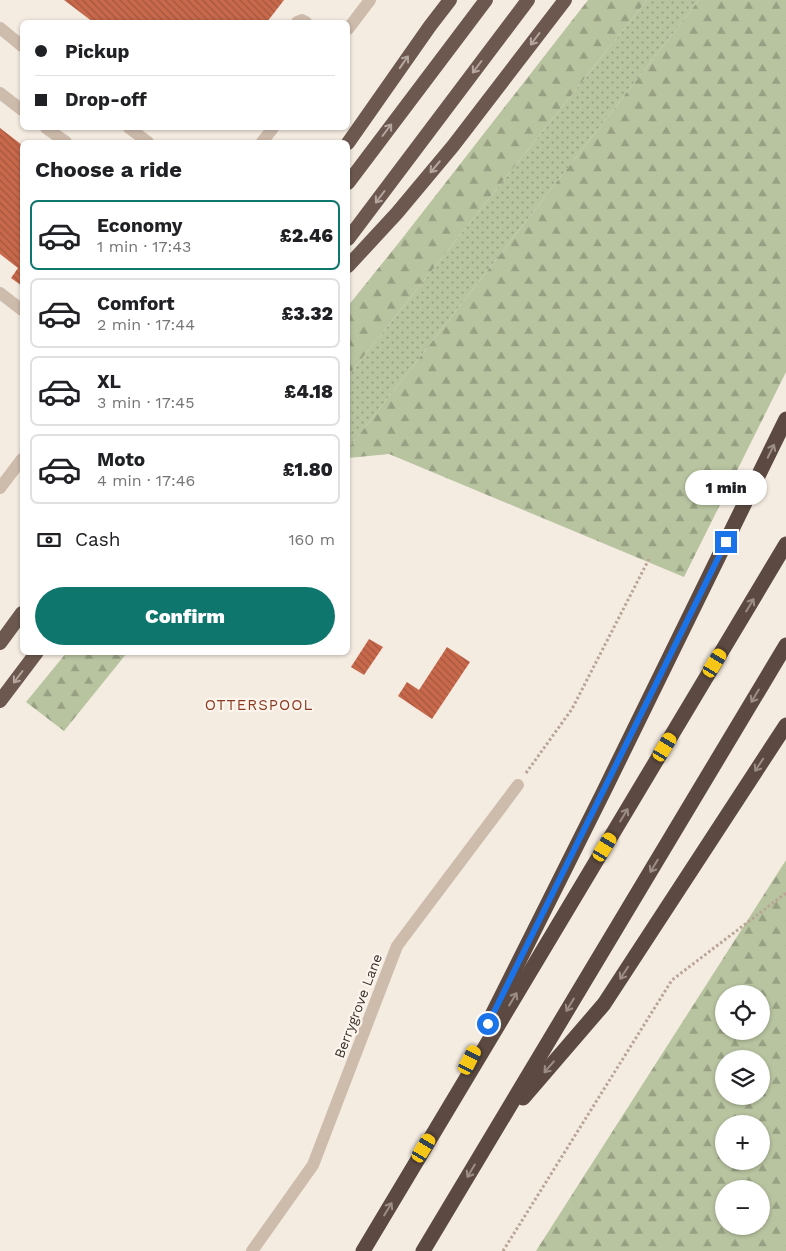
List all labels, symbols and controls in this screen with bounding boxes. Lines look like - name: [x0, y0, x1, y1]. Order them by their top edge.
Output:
- one-way arrow: [530, 32, 540, 46]
- text: Pickup: [65, 40, 129, 63]
- one-way arrow: [399, 55, 409, 69]
- one-way arrow: [472, 60, 483, 73]
- text: Drop-off: [65, 88, 147, 111]
- one-way arrow: [382, 124, 393, 137]
- text: Choose a ride: [35, 157, 182, 182]
- one-way arrow: [430, 160, 441, 173]
- one-way arrow: [374, 190, 385, 203]
- icon: car: [37, 213, 82, 258]
- text: Economy: [97, 214, 182, 237]
- text: £2.46: [280, 224, 333, 247]
- text: 1 min · 17:43: [97, 237, 191, 256]
- icon: car: [37, 291, 82, 336]
- text: Comfort: [97, 292, 175, 315]
- text: £3.32: [281, 302, 333, 325]
- text: 2 min · 17:44: [97, 315, 195, 334]
- icon: car: [37, 369, 82, 414]
- text: XL: [97, 370, 121, 393]
- text: £4.18: [284, 380, 333, 403]
- text: 3 min · 17:45: [97, 393, 194, 412]
- one-way arrow: [766, 443, 776, 458]
- icon: car: [37, 447, 82, 492]
- text: Moto: [97, 448, 145, 471]
- text: £1.80: [283, 458, 333, 481]
- callout: 1 min: [685, 470, 767, 504]
- text: 4 min · 17:46: [97, 471, 195, 490]
- text: 1 min: [705, 478, 747, 497]
- icon: cash: [35, 526, 63, 554]
- text: Cash: [75, 528, 121, 551]
- text: 160 m: [288, 530, 335, 549]
- route end: [715, 531, 737, 553]
- button: Confirm: [35, 587, 335, 645]
- one-way arrow: [746, 598, 756, 612]
- car: [700, 646, 729, 680]
- one-way arrow: [13, 670, 24, 683]
- one-way arrow: [750, 689, 760, 703]
- district label: OTTERSPOOL: [205, 696, 313, 714]
- car: [650, 730, 679, 764]
- one-way arrow: [754, 758, 764, 772]
- one-way arrow: [620, 808, 630, 822]
- car: [590, 830, 619, 864]
- one-way arrow: [648, 858, 658, 872]
- street label: Berrygrove Lane: [331, 952, 385, 1060]
- one-way arrow: [619, 966, 629, 980]
- map controls: [715, 985, 770, 1235]
- button: locate: [715, 985, 770, 1040]
- one-way arrow: [509, 993, 519, 1007]
- one-way arrow: [565, 998, 575, 1012]
- route start: [477, 1013, 499, 1035]
- car: [456, 1043, 483, 1077]
- button: layers: [715, 1050, 770, 1105]
- one-way arrow: [543, 1061, 555, 1074]
- button: +: [715, 1115, 770, 1170]
- car: [409, 1131, 438, 1165]
- one-way arrow: [465, 1164, 475, 1178]
- button: −: [715, 1180, 770, 1235]
- one-way arrow: [383, 1203, 393, 1217]

